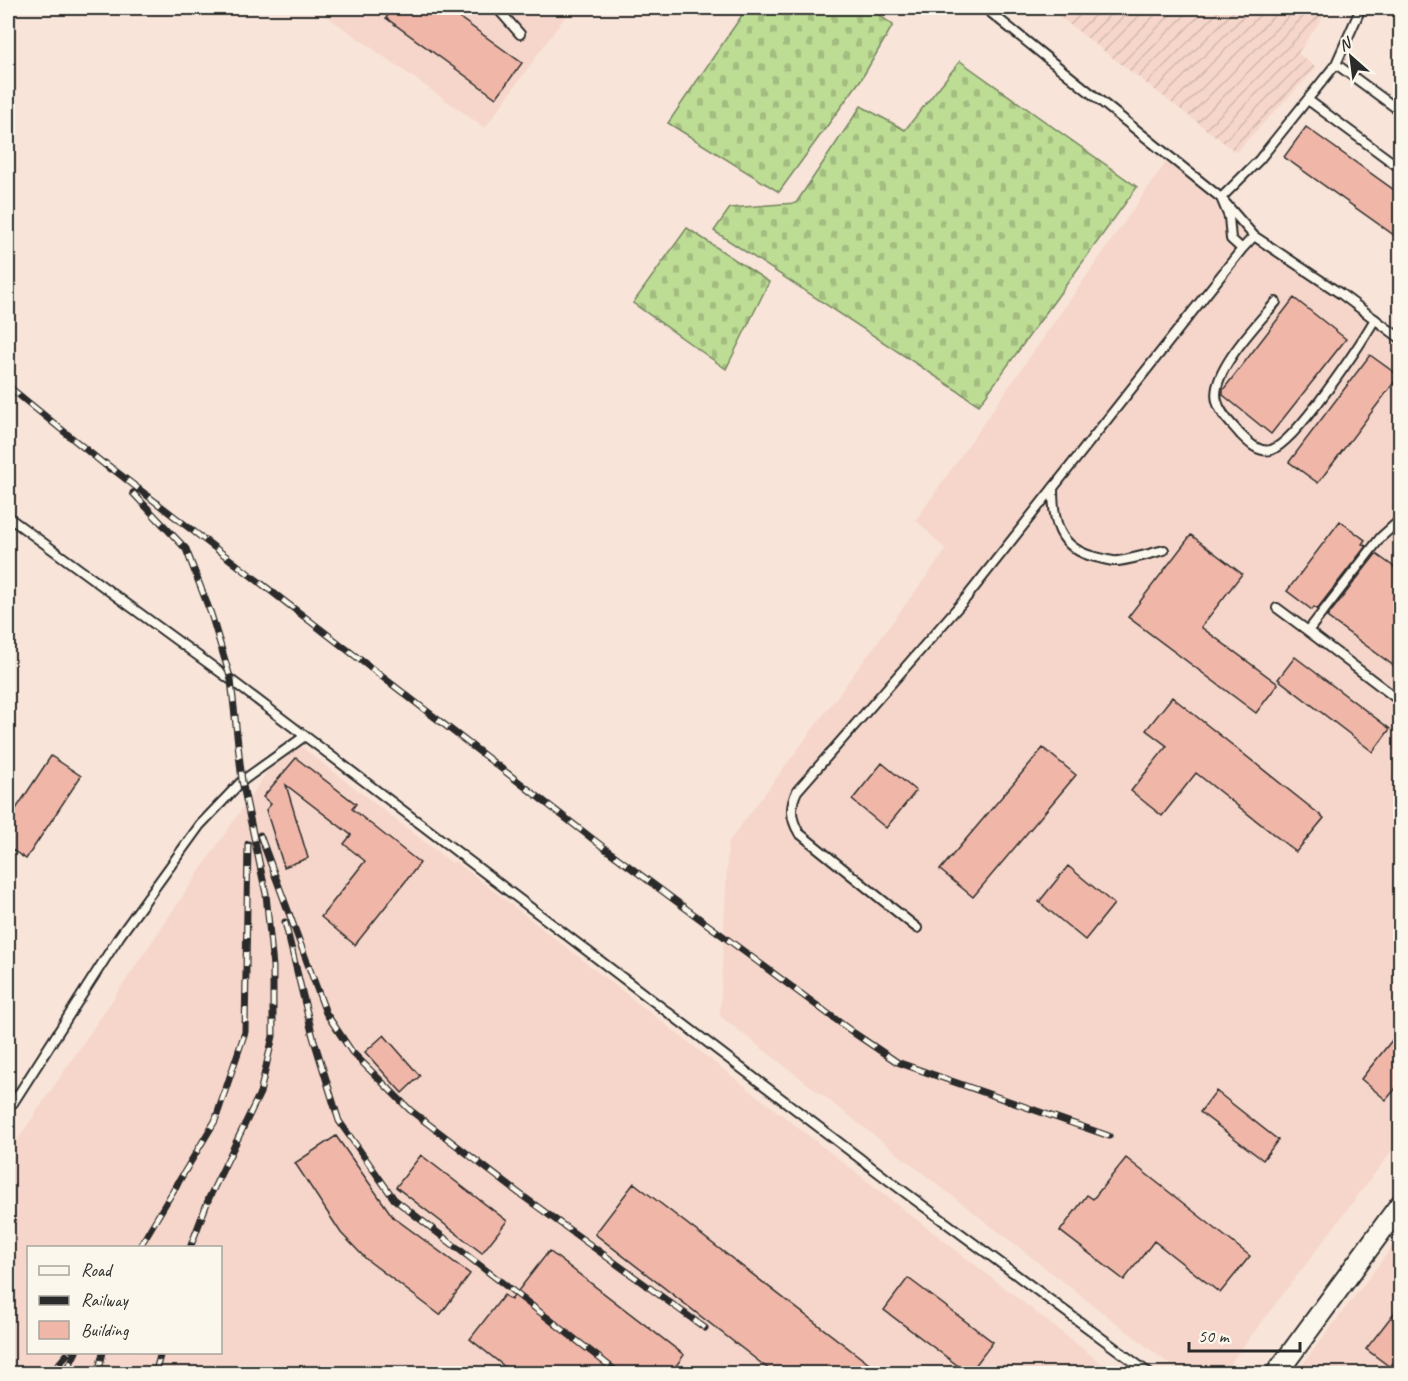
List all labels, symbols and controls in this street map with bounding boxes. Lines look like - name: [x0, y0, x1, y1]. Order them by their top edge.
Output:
- north arrow: [1321, 27, 1381, 87]
- text: N: [1335, 32, 1356, 56]
- legend: [27, 1246, 222, 1354]
- text: Road: [81, 1259, 114, 1281]
- text: Railway: [81, 1289, 129, 1311]
- scale bar: [1189, 1315, 1300, 1353]
- text: Building: [81, 1319, 130, 1341]
- text: 50 m: [1198, 1325, 1231, 1347]

